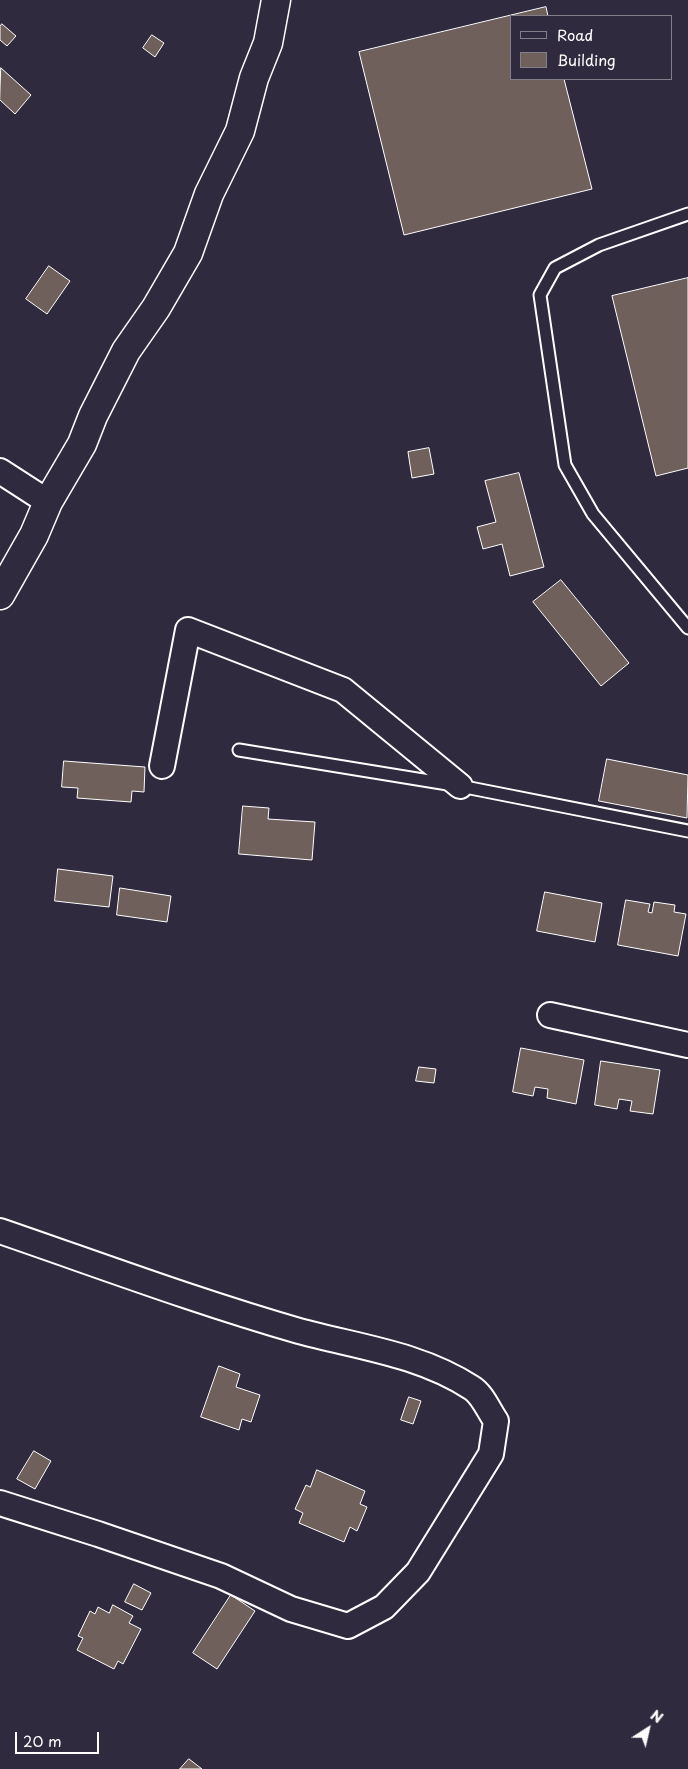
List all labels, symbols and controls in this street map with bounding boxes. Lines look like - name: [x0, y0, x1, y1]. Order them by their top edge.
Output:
- legend: [510, 15, 673, 80]
- text: Road: [557, 23, 593, 46]
- text: Building: [557, 48, 616, 71]
- north arrow: [623, 1704, 673, 1754]
- text: N: [646, 1705, 667, 1728]
- scale bar: [18, 1722, 101, 1754]
- text: 20 m: [23, 1729, 62, 1752]

